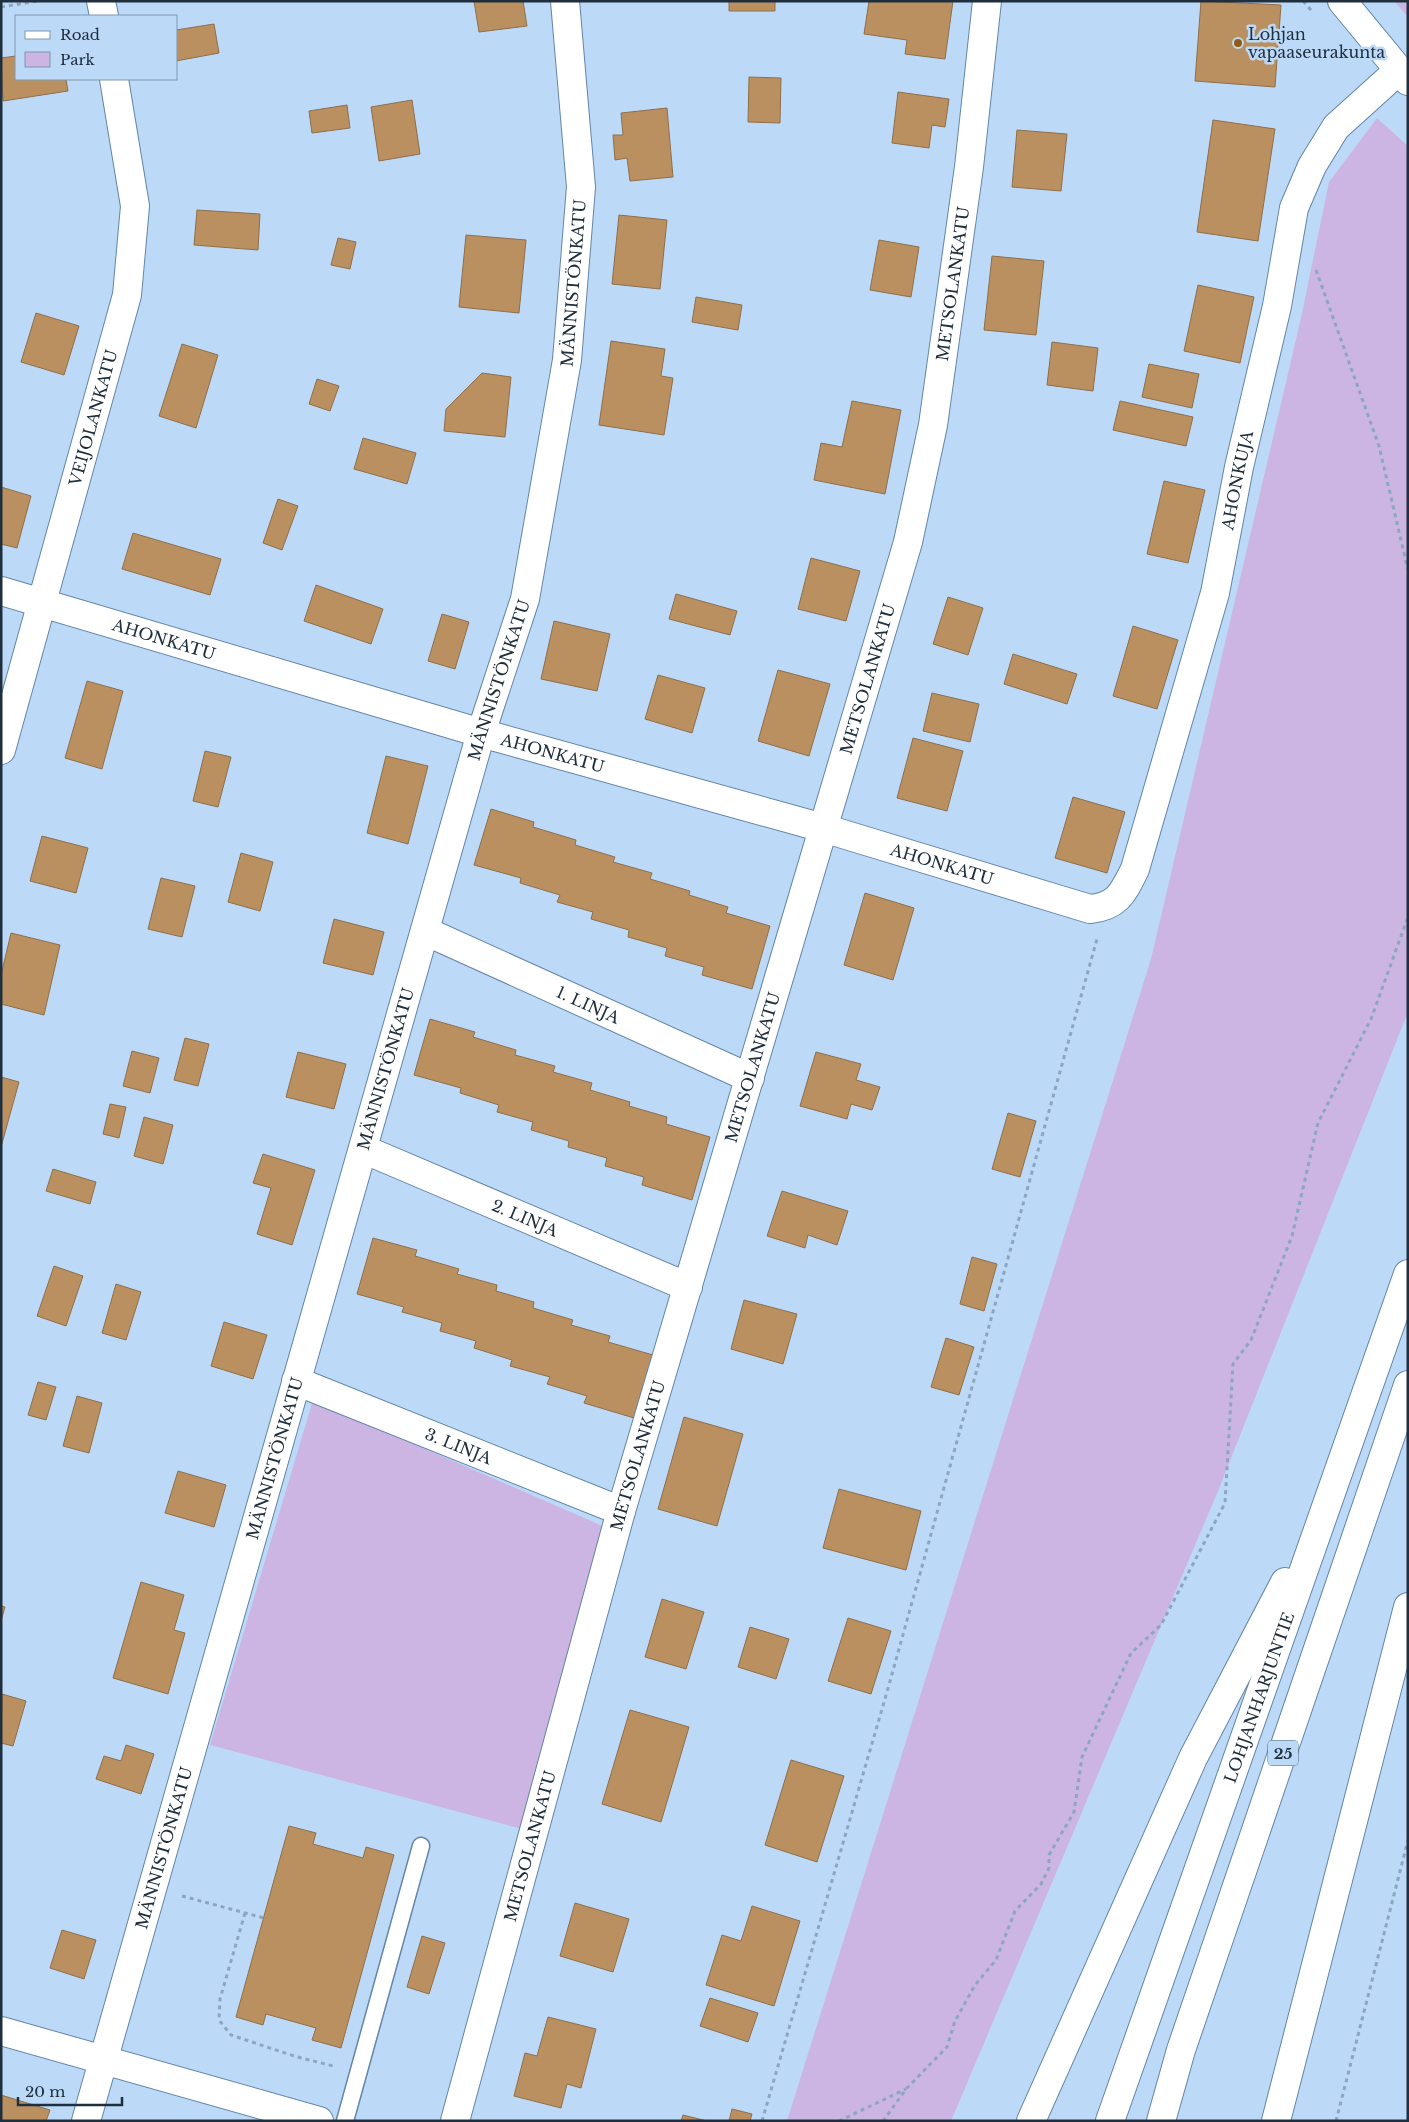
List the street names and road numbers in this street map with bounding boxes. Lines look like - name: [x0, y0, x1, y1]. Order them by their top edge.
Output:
- street label: MÄNNISTÖNKATU: [556, 198, 590, 368]
- street label: METSOLANKATU: [932, 205, 973, 362]
- street label: VEIJOLANKATU: [64, 347, 122, 489]
- street label: AHONKUJA: [1217, 428, 1257, 533]
- street label: MÄNNISTÖNKATU: [464, 597, 534, 763]
- street label: METSOLANKATU: [836, 601, 899, 757]
- street label: AHONKATU: [109, 614, 218, 664]
- street label: AHONKATU: [498, 729, 607, 777]
- street label: AHONKATU: [887, 839, 996, 889]
- street label: 1. LINJA: [553, 982, 623, 1028]
- street label: MÄNNISTÖNKATU: [353, 985, 418, 1152]
- street label: METSOLANKATU: [721, 989, 784, 1145]
- street label: 2. LINJA: [489, 1195, 562, 1241]
- street label: MÄNNISTÖNKATU: [242, 1375, 307, 1542]
- street label: METSOLANKATU: [606, 1378, 669, 1533]
- street label: 3. LINJA: [422, 1424, 495, 1469]
- street label: LOHJANHARJUNTIE: [1220, 1609, 1298, 1786]
- road number: 25: [1268, 1740, 1298, 1766]
- street label: MÄNNISTÖNKATU: [131, 1764, 196, 1931]
- street label: METSOLANKATU: [500, 1768, 560, 1924]

